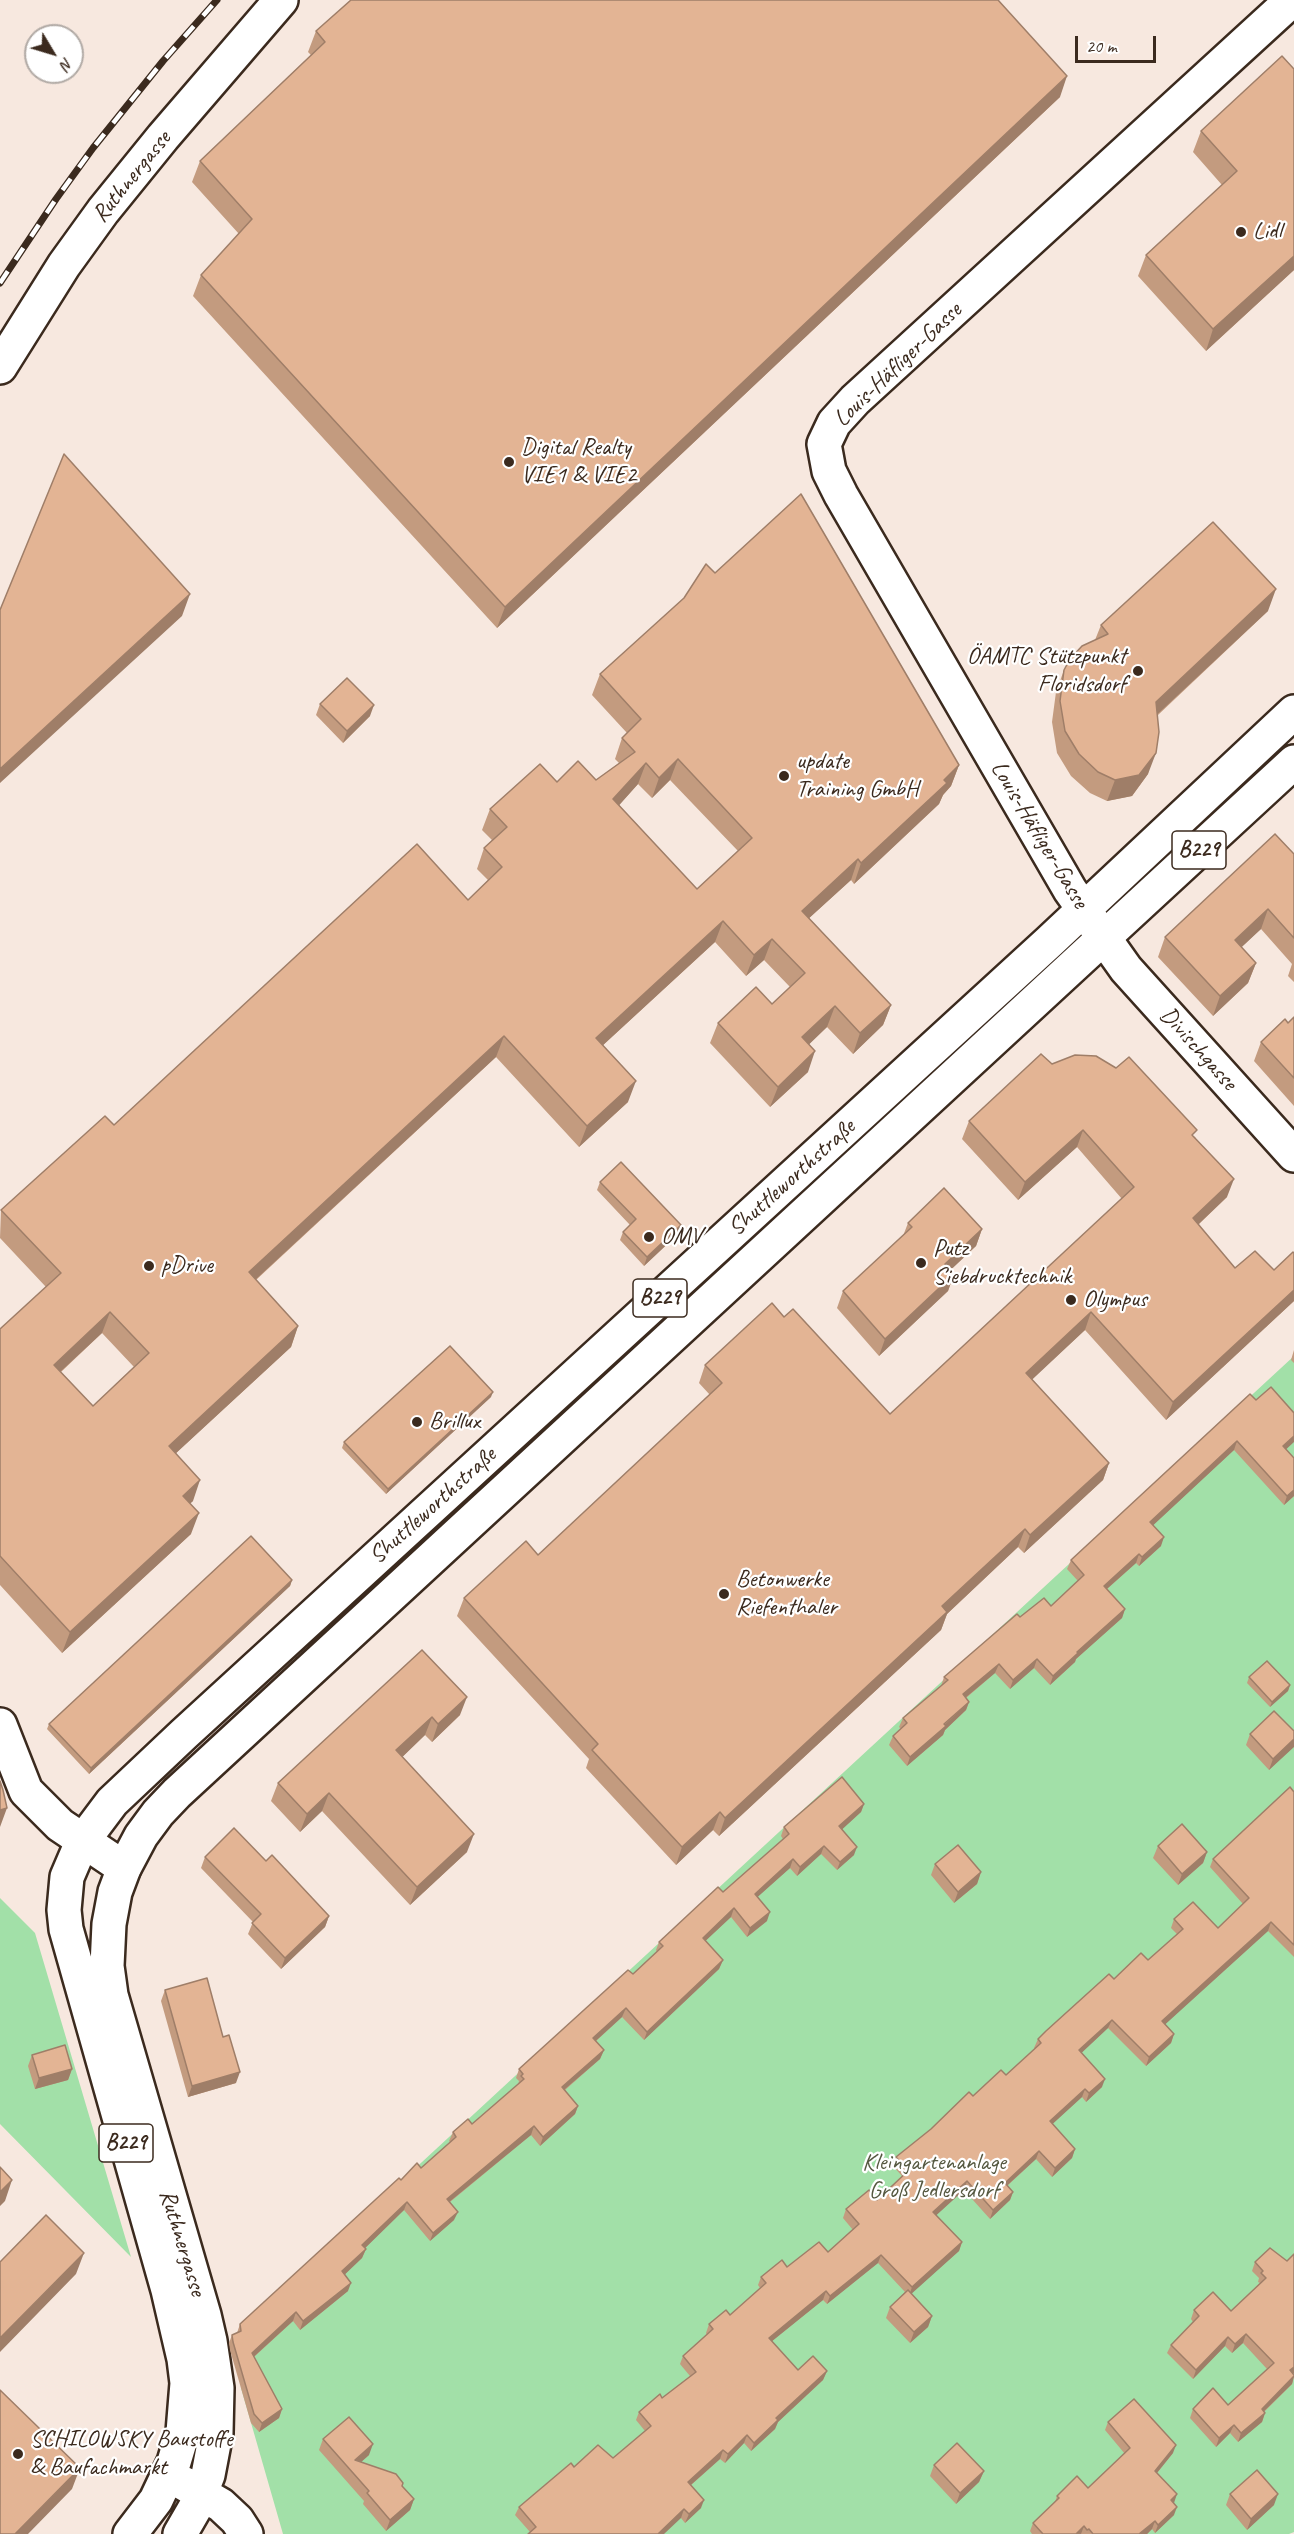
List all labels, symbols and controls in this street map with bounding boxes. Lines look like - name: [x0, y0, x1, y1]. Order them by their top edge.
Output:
- north arrow: [24, 24, 84, 84]
- scale bar: [1078, 24, 1159, 62]
- text: 20 m: [1086, 35, 1117, 57]
- text: N: [56, 54, 78, 74]
- street label: Ruthnergasse: [86, 125, 178, 229]
- place label: Lidl: [1253, 218, 1281, 246]
- marker: Lidl: [1234, 225, 1248, 239]
- street label: Louis-Häfliger-Gasse: [828, 297, 968, 433]
- place label: Digital Realty VIE1 & VIE2: [521, 434, 636, 490]
- marker: Digital Realty VIE1 & VIE2: [502, 455, 516, 469]
- place label: ÖAMTC Stützpunkt Floridsdorf: [967, 643, 1126, 699]
- marker: ÖAMTC Stützpunkt Floridsdorf: [1131, 664, 1145, 678]
- place label: update Training GmbH: [796, 748, 918, 804]
- street label: Louis-Häfliger-Gasse: [984, 756, 1094, 914]
- marker: update Training GmbH: [777, 769, 791, 783]
- road number: B229: [1172, 831, 1226, 869]
- street label: Divischgasse: [1153, 1001, 1243, 1097]
- street label: Shuttleworthstraße: [723, 1113, 861, 1243]
- place label: OMV: [661, 1223, 702, 1251]
- marker: OMV: [642, 1230, 656, 1244]
- place label: Putz Siebdrucktechnik: [933, 1235, 1071, 1291]
- place label: pDrive: [161, 1252, 213, 1280]
- marker: Putz Siebdrucktechnik: [914, 1256, 928, 1270]
- marker: pDrive: [142, 1259, 156, 1273]
- road number: B229: [633, 1279, 687, 1317]
- place label: Olympus: [1083, 1286, 1147, 1314]
- marker: Olympus: [1064, 1293, 1078, 1307]
- place label: Brillux: [429, 1408, 480, 1436]
- marker: Brillux: [410, 1415, 424, 1429]
- street label: Shuttleworthstraße: [364, 1441, 502, 1571]
- place label: Betonwerke Riefenthaler: [736, 1566, 837, 1622]
- marker: Betonwerke Riefenthaler: [717, 1587, 731, 1601]
- road number: B229: [99, 2124, 153, 2162]
- park label: Kleingartenanlage Groß Jedlersdorf: [862, 2149, 1006, 2205]
- street label: Ruthnergasse: [152, 2186, 212, 2300]
- place label: SCHILOWSKY Baustoffe & Baufachmarkt: [30, 2426, 233, 2482]
- marker: SCHILOWSKY Baustoffe & Baufachmarkt: [11, 2447, 25, 2461]

